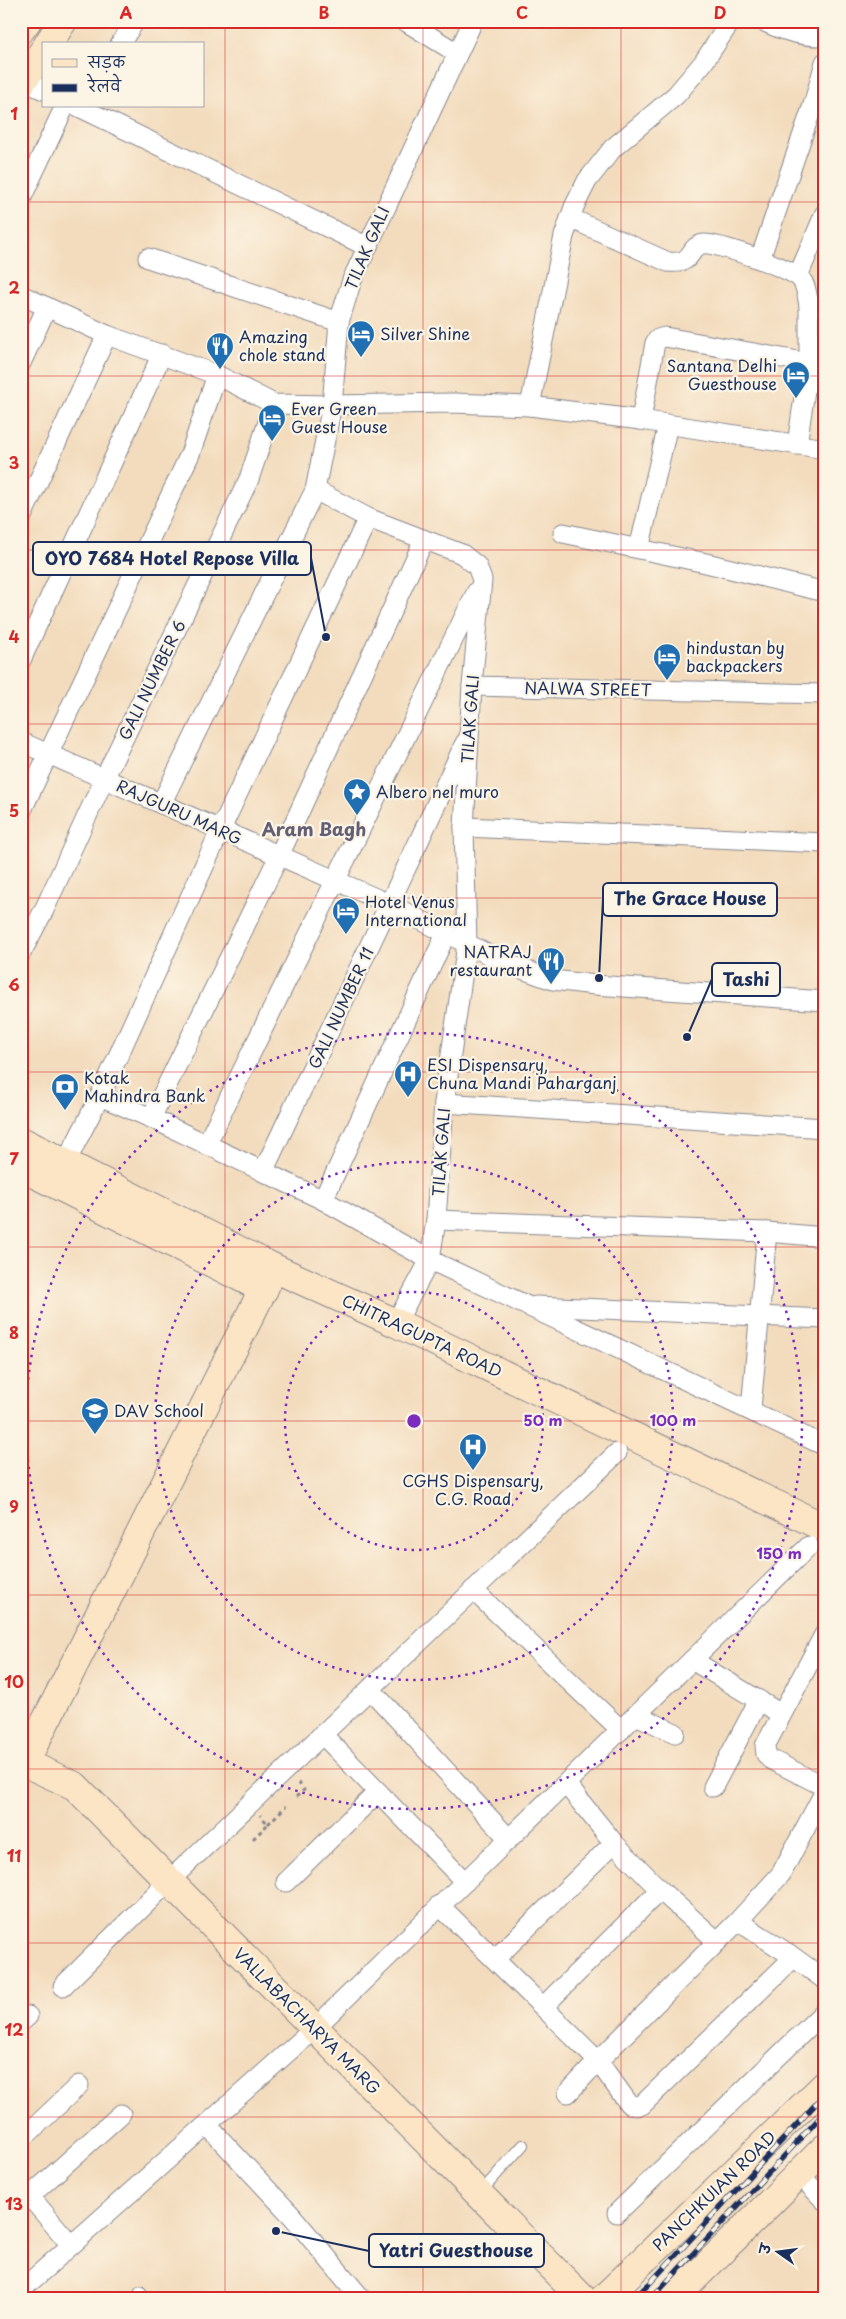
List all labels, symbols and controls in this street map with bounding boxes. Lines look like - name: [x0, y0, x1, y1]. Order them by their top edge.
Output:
- text: A: [120, 0, 133, 24]
- text: B: [319, 0, 330, 24]
- text: C: [516, 0, 528, 24]
- text: D: [714, 0, 726, 24]
- legend: [42, 42, 205, 108]
- text: सड़क: [87, 50, 126, 73]
- text: रेलवे: [86, 73, 122, 97]
- text: 1: [10, 101, 18, 125]
- street label: TILAK GALI: [338, 202, 395, 293]
- text: 2: [8, 275, 20, 299]
- hotel icon: Silver Shine: [346, 319, 376, 358]
- place label: Silver Shine: [380, 321, 470, 345]
- place label: Amazing chole stand: [239, 324, 326, 366]
- restaurant icon: Amazing chole stand: [205, 331, 235, 370]
- place label: Santana Delhi Guesthouse: [667, 353, 777, 395]
- hotel icon: Santana Delhi Guesthouse: [781, 360, 811, 399]
- place label: Ever Green Guest House: [291, 396, 388, 438]
- hotel icon: Ever Green Guest House: [257, 403, 287, 442]
- text: 3: [9, 450, 19, 474]
- callout: OYO 7684 Hotel Repose Villa: [33, 542, 311, 575]
- text: OYO 7684 Hotel Repose Villa: [45, 544, 299, 571]
- street label: GALI NUMBER 6: [112, 616, 191, 744]
- text: 4: [9, 624, 20, 648]
- place label: hindustan by backpackers: [686, 635, 785, 677]
- hotel icon: hindustan by backpackers: [652, 642, 682, 681]
- street label: TILAK GALI: [454, 674, 484, 764]
- street label: NALWA STREET: [524, 675, 652, 701]
- street label: RAJGURU MARG: [113, 773, 246, 849]
- place icon: Albero nel muro: [342, 777, 372, 816]
- place label: Albero nel muro: [376, 779, 499, 803]
- text: 5: [9, 798, 19, 822]
- district label: Aram Bagh: [262, 815, 366, 842]
- callout: The Grace House: [603, 883, 777, 916]
- text: The Grace House: [614, 884, 767, 911]
- place label: Hotel Venus International: [365, 889, 467, 931]
- hotel icon: Hotel Venus International: [331, 896, 361, 935]
- place label: NATRAJ restaurant: [449, 939, 532, 981]
- street label: GALI NUMBER 11: [301, 943, 379, 1072]
- restaurant icon: NATRAJ restaurant: [536, 946, 566, 985]
- callout: Tashi: [712, 963, 780, 996]
- text: Tashi: [722, 965, 770, 992]
- text: 6: [8, 972, 20, 996]
- place label: ESI Dispensary, Chuna Mandi Paharganj: [427, 1052, 617, 1094]
- hospital icon: ESI Dispensary, Chuna Mandi Paharganj: [393, 1059, 423, 1098]
- place label: Kotak Mahindra Bank: [84, 1065, 206, 1107]
- bank icon: Kotak Mahindra Bank: [50, 1072, 80, 1111]
- street label: TILAK GALI: [425, 1107, 455, 1197]
- text: 7: [9, 1146, 19, 1170]
- street label: CHITRAGUPTA ROAD: [338, 1287, 506, 1383]
- text: 8: [9, 1320, 19, 1344]
- school or university icon: DAV School: [80, 1396, 110, 1435]
- place label: DAV School: [114, 1398, 204, 1422]
- text: 50 m: [524, 1408, 562, 1431]
- text: 100 m: [650, 1408, 696, 1431]
- centre of rings: [405, 1412, 423, 1430]
- hospital icon: CGHS Dispensary, C.G. Road: [458, 1432, 488, 1471]
- place label: CGHS Dispensary, C.G. Road: [402, 1468, 544, 1510]
- text: 9: [9, 1494, 19, 1518]
- text: 150 m: [756, 1541, 802, 1564]
- text: 10: [4, 1669, 24, 1693]
- text: 11: [7, 1843, 21, 1867]
- street label: VALLABACHARYA MARG: [229, 1942, 386, 2099]
- text: 12: [5, 2017, 23, 2041]
- street label: PANCHKUIAN ROAD: [646, 2125, 781, 2256]
- text: 13: [5, 2191, 23, 2215]
- north arrow: [754, 2226, 804, 2276]
- callout: Yatri Guesthouse: [369, 2234, 544, 2267]
- text: Yatri Guesthouse: [379, 2236, 533, 2263]
- text: उ: [753, 2240, 777, 2258]

